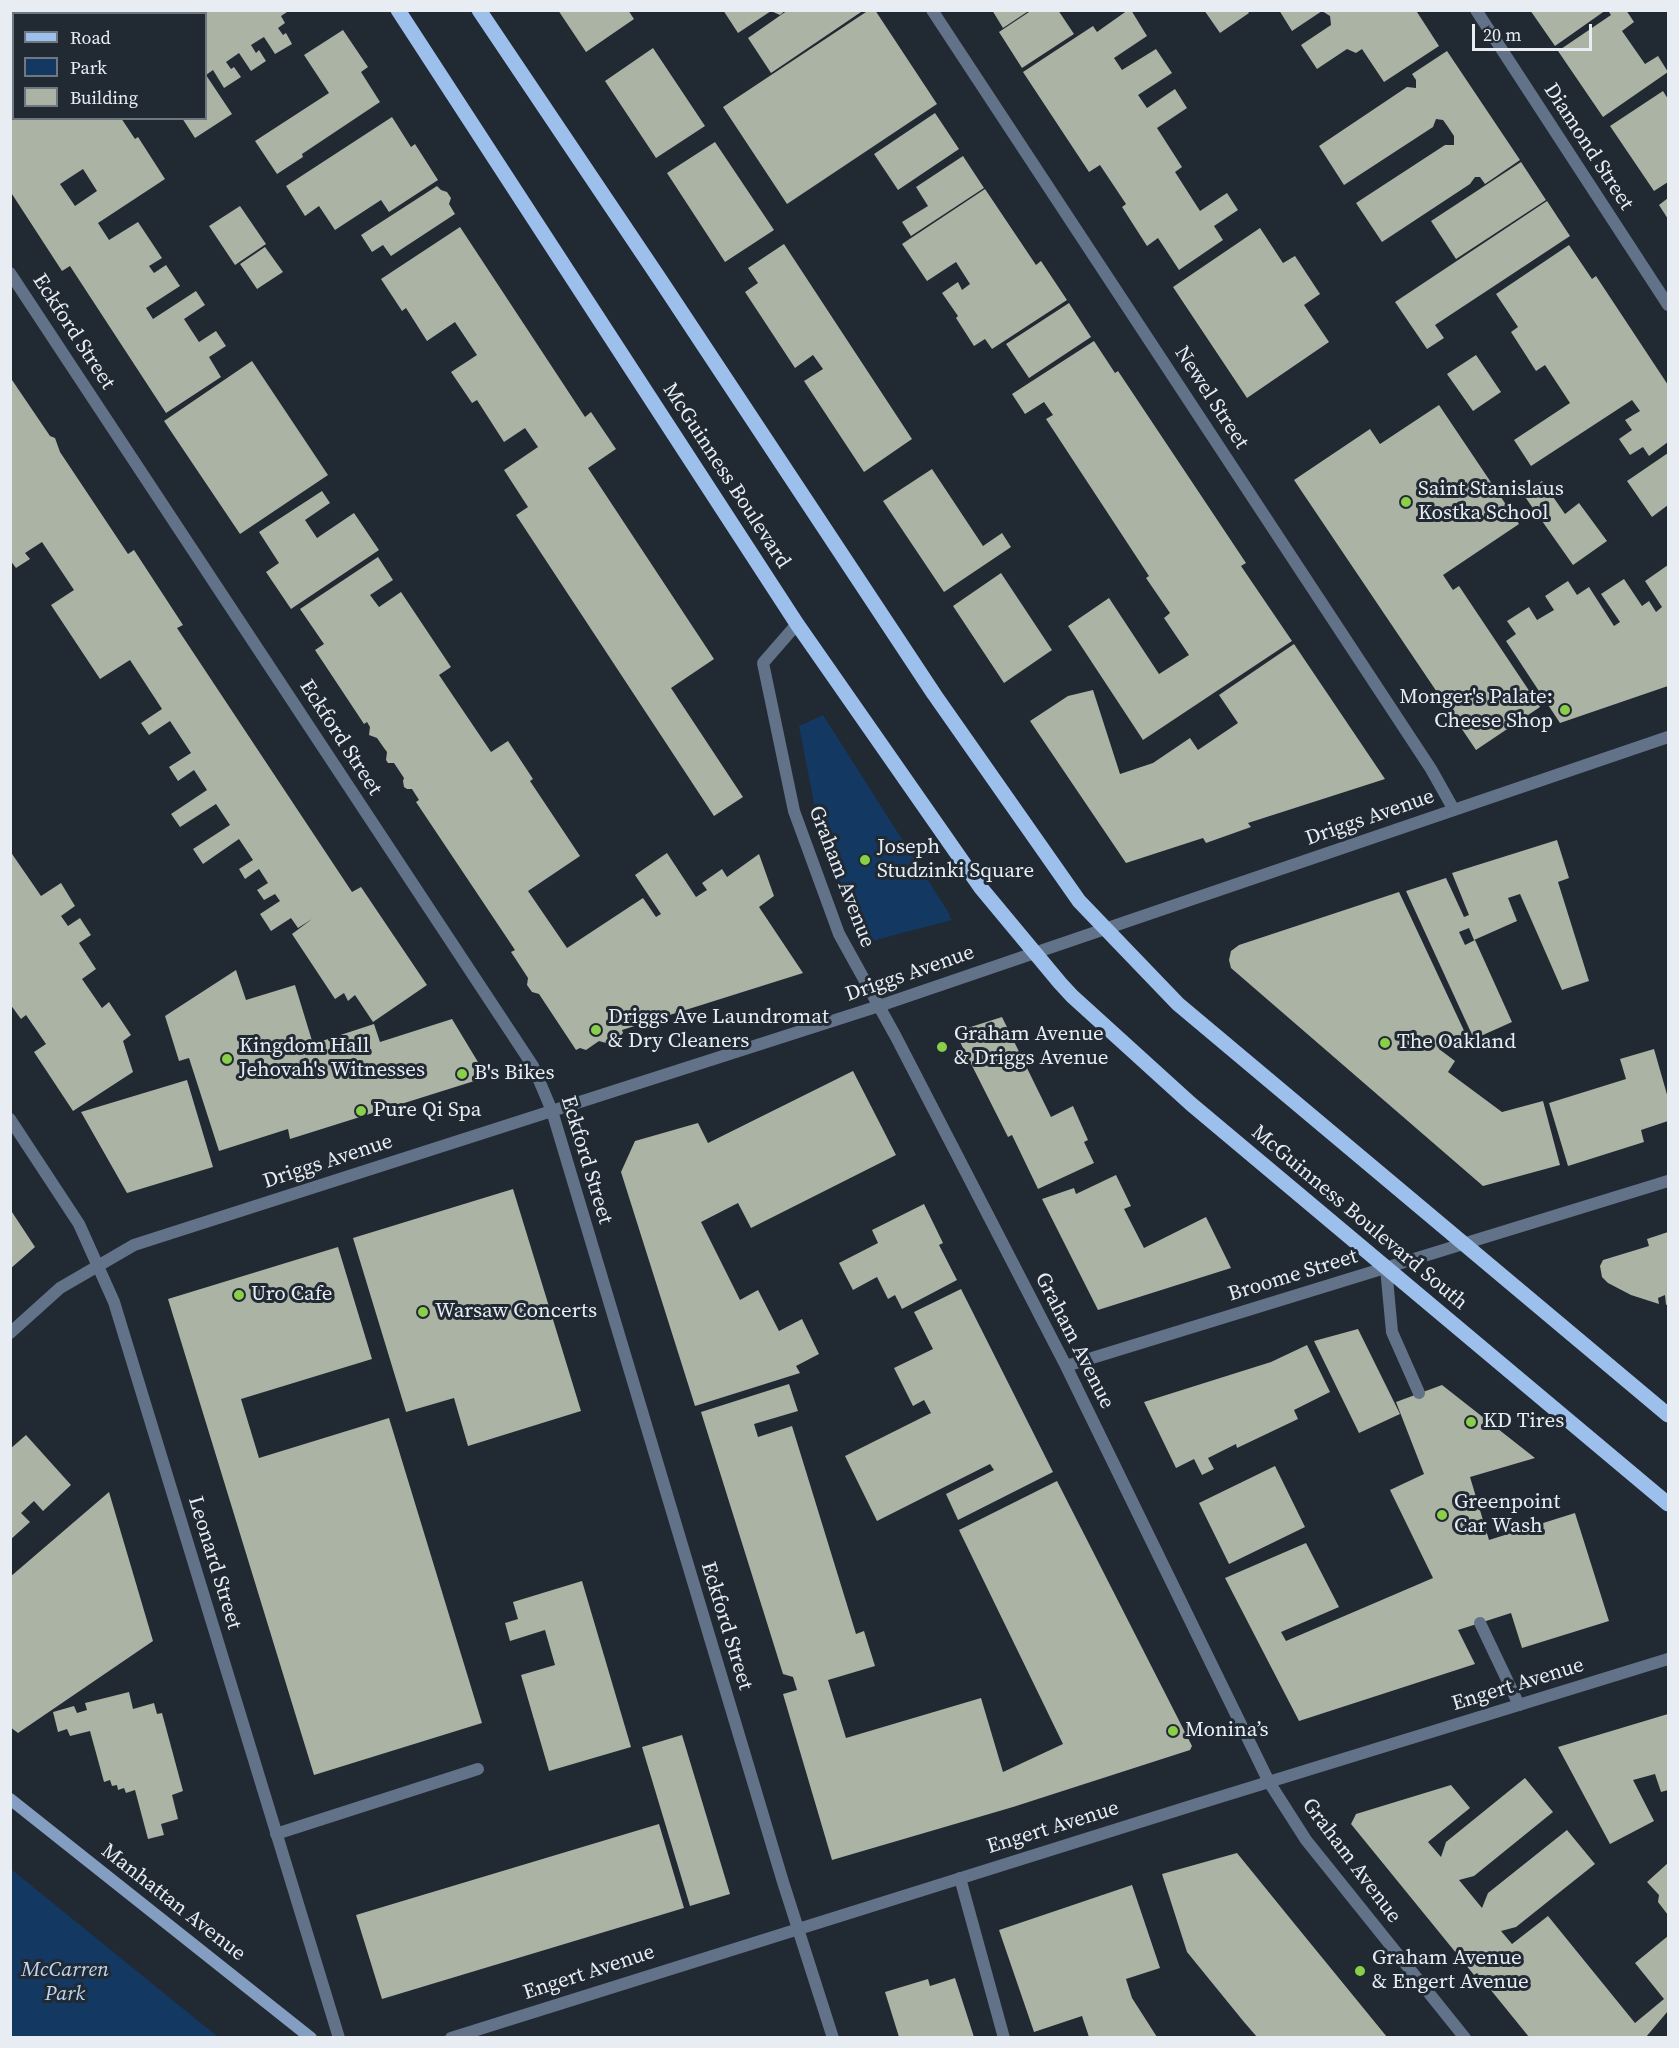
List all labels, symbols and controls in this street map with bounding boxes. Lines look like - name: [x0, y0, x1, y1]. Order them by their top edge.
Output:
- legend: [12, 12, 207, 120]
- scale bar: [1475, 12, 1595, 50]
- text: 20 m: [1483, 22, 1521, 47]
- text: Road: [70, 25, 111, 50]
- text: Park: [70, 55, 107, 80]
- street label: Diamond Street: [1538, 79, 1638, 215]
- text: Building: [70, 85, 138, 110]
- street label: Eckford Street: [26, 270, 120, 394]
- street label: Newel Street: [1169, 342, 1253, 454]
- street label: McGuinness Boulevard: [657, 379, 795, 573]
- place label: Saint Stanislaus Kostka School: [1418, 477, 1564, 527]
- marker: Saint Stanislaus Kostka School: [1399, 495, 1413, 509]
- street label: Eckford Street: [293, 676, 387, 800]
- place label: Monger's Palate: Cheese Shop: [1399, 685, 1553, 735]
- marker: Monger's Palate: Cheese Shop: [1558, 703, 1572, 717]
- street label: Driggs Avenue: [1302, 784, 1438, 852]
- street label: Graham Avenue: [802, 803, 880, 951]
- place label: Joseph Studzinki Square: [877, 835, 1034, 885]
- marker: Joseph Studzinki Square: [858, 853, 872, 867]
- street label: Driggs Avenue: [842, 940, 978, 1008]
- place label: Driggs Ave Laundromat & Dry Cleaners: [608, 1005, 829, 1055]
- place label: Graham Avenue & Driggs Avenue: [954, 1022, 1109, 1072]
- marker: Driggs Ave Laundromat & Dry Cleaners: [589, 1023, 603, 1037]
- place label: The Oakland: [1397, 1030, 1516, 1056]
- place label: Kingdom Hall Jehovah's Witnesses: [239, 1034, 425, 1084]
- marker: The Oakland: [1378, 1036, 1392, 1050]
- marker: Graham Avenue & Driggs Avenue: [935, 1040, 949, 1054]
- marker: Kingdom Hall Jehovah's Witnesses: [220, 1052, 234, 1066]
- place label: B's Bikes: [474, 1061, 555, 1087]
- marker: B's Bikes: [455, 1067, 469, 1081]
- street label: Eckford Street: [555, 1093, 617, 1227]
- place label: Pure Qi Spa: [373, 1098, 481, 1124]
- marker: Pure Qi Spa: [354, 1104, 368, 1118]
- street label: McGuinness Boulevard South: [1246, 1120, 1472, 1316]
- street label: Driggs Avenue: [260, 1129, 396, 1195]
- street label: Broome Street: [1225, 1244, 1361, 1308]
- street label: Graham Avenue: [1029, 1269, 1119, 1413]
- place label: Uro Cafe: [251, 1282, 333, 1308]
- marker: Uro Cafe: [232, 1288, 246, 1302]
- place label: Warsaw Concerts: [435, 1299, 597, 1325]
- marker: Warsaw Concerts: [416, 1305, 430, 1319]
- place label: KD Tires: [1483, 1409, 1564, 1435]
- marker: KD Tires: [1464, 1415, 1478, 1429]
- place label: Greenpoint Car Wash: [1454, 1490, 1560, 1540]
- street label: Leonard Street: [182, 1493, 246, 1633]
- marker: Greenpoint Car Wash: [1435, 1508, 1449, 1522]
- street label: Eckford Street: [695, 1559, 757, 1693]
- street label: Engert Avenue: [1449, 1653, 1587, 1717]
- place label: Monina’s: [1185, 1718, 1269, 1744]
- marker: Monina’s: [1166, 1724, 1180, 1738]
- street label: Graham Avenue: [1296, 1794, 1406, 1928]
- street label: Engert Avenue: [984, 1796, 1122, 1860]
- street label: Manhattan Avenue: [96, 1839, 250, 1967]
- street label: Engert Avenue: [520, 1940, 658, 2006]
- place label: Graham Avenue & Engert Avenue: [1372, 1946, 1529, 1996]
- park label: McCarren Park: [21, 1958, 109, 2008]
- marker: Graham Avenue & Engert Avenue: [1353, 1964, 1367, 1978]

